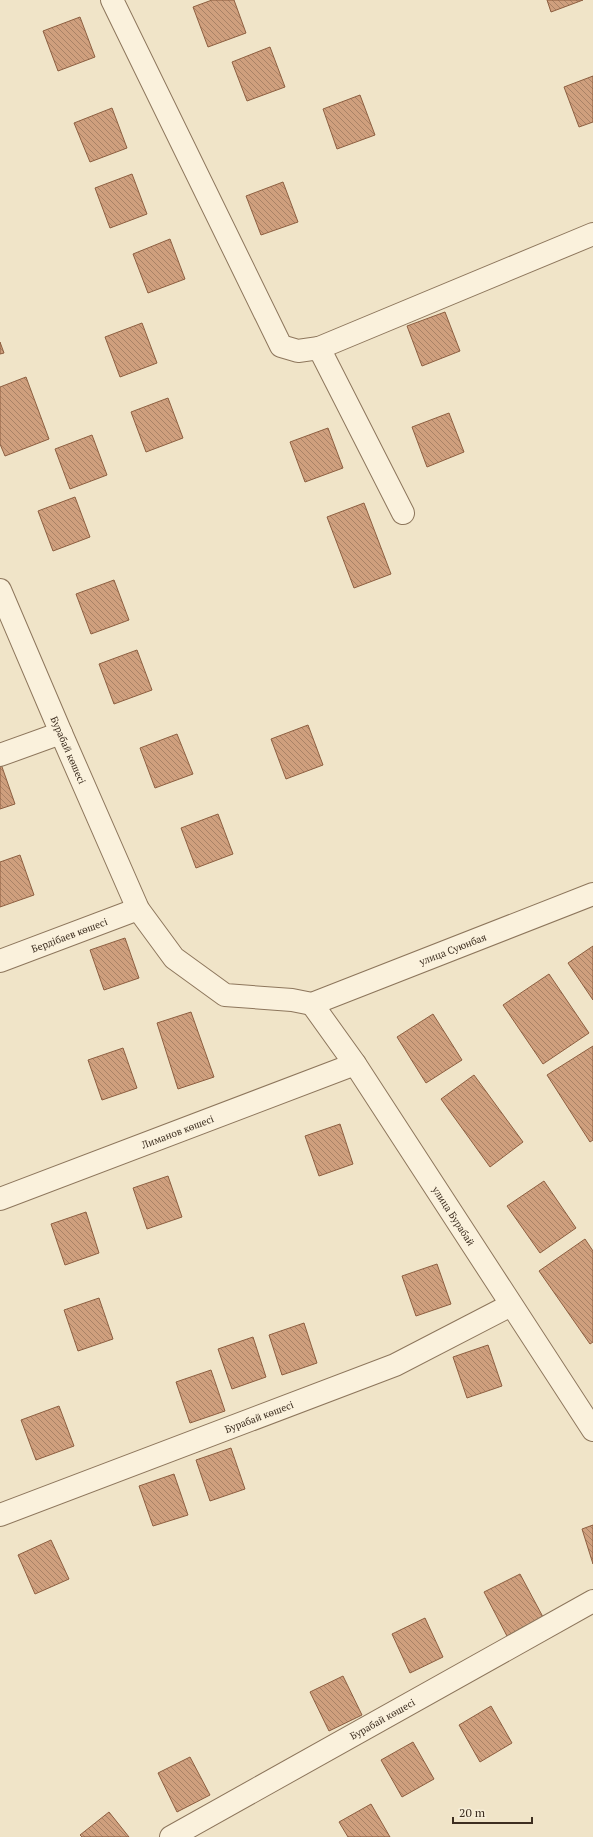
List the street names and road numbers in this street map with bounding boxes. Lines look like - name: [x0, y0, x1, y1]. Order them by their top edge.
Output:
- street label: Бурабай көшесі: [48, 714, 88, 786]
- street label: Бердібаев көшесі: [30, 915, 109, 956]
- street label: улица Суюнбая: [416, 930, 488, 969]
- street label: Лиманов көшесі: [139, 1112, 216, 1152]
- street label: улица Бурабай: [429, 1183, 477, 1248]
- street label: Бурабай көшесі: [223, 1398, 295, 1436]
- street label: Бурабай көшесі: [348, 1696, 417, 1743]

